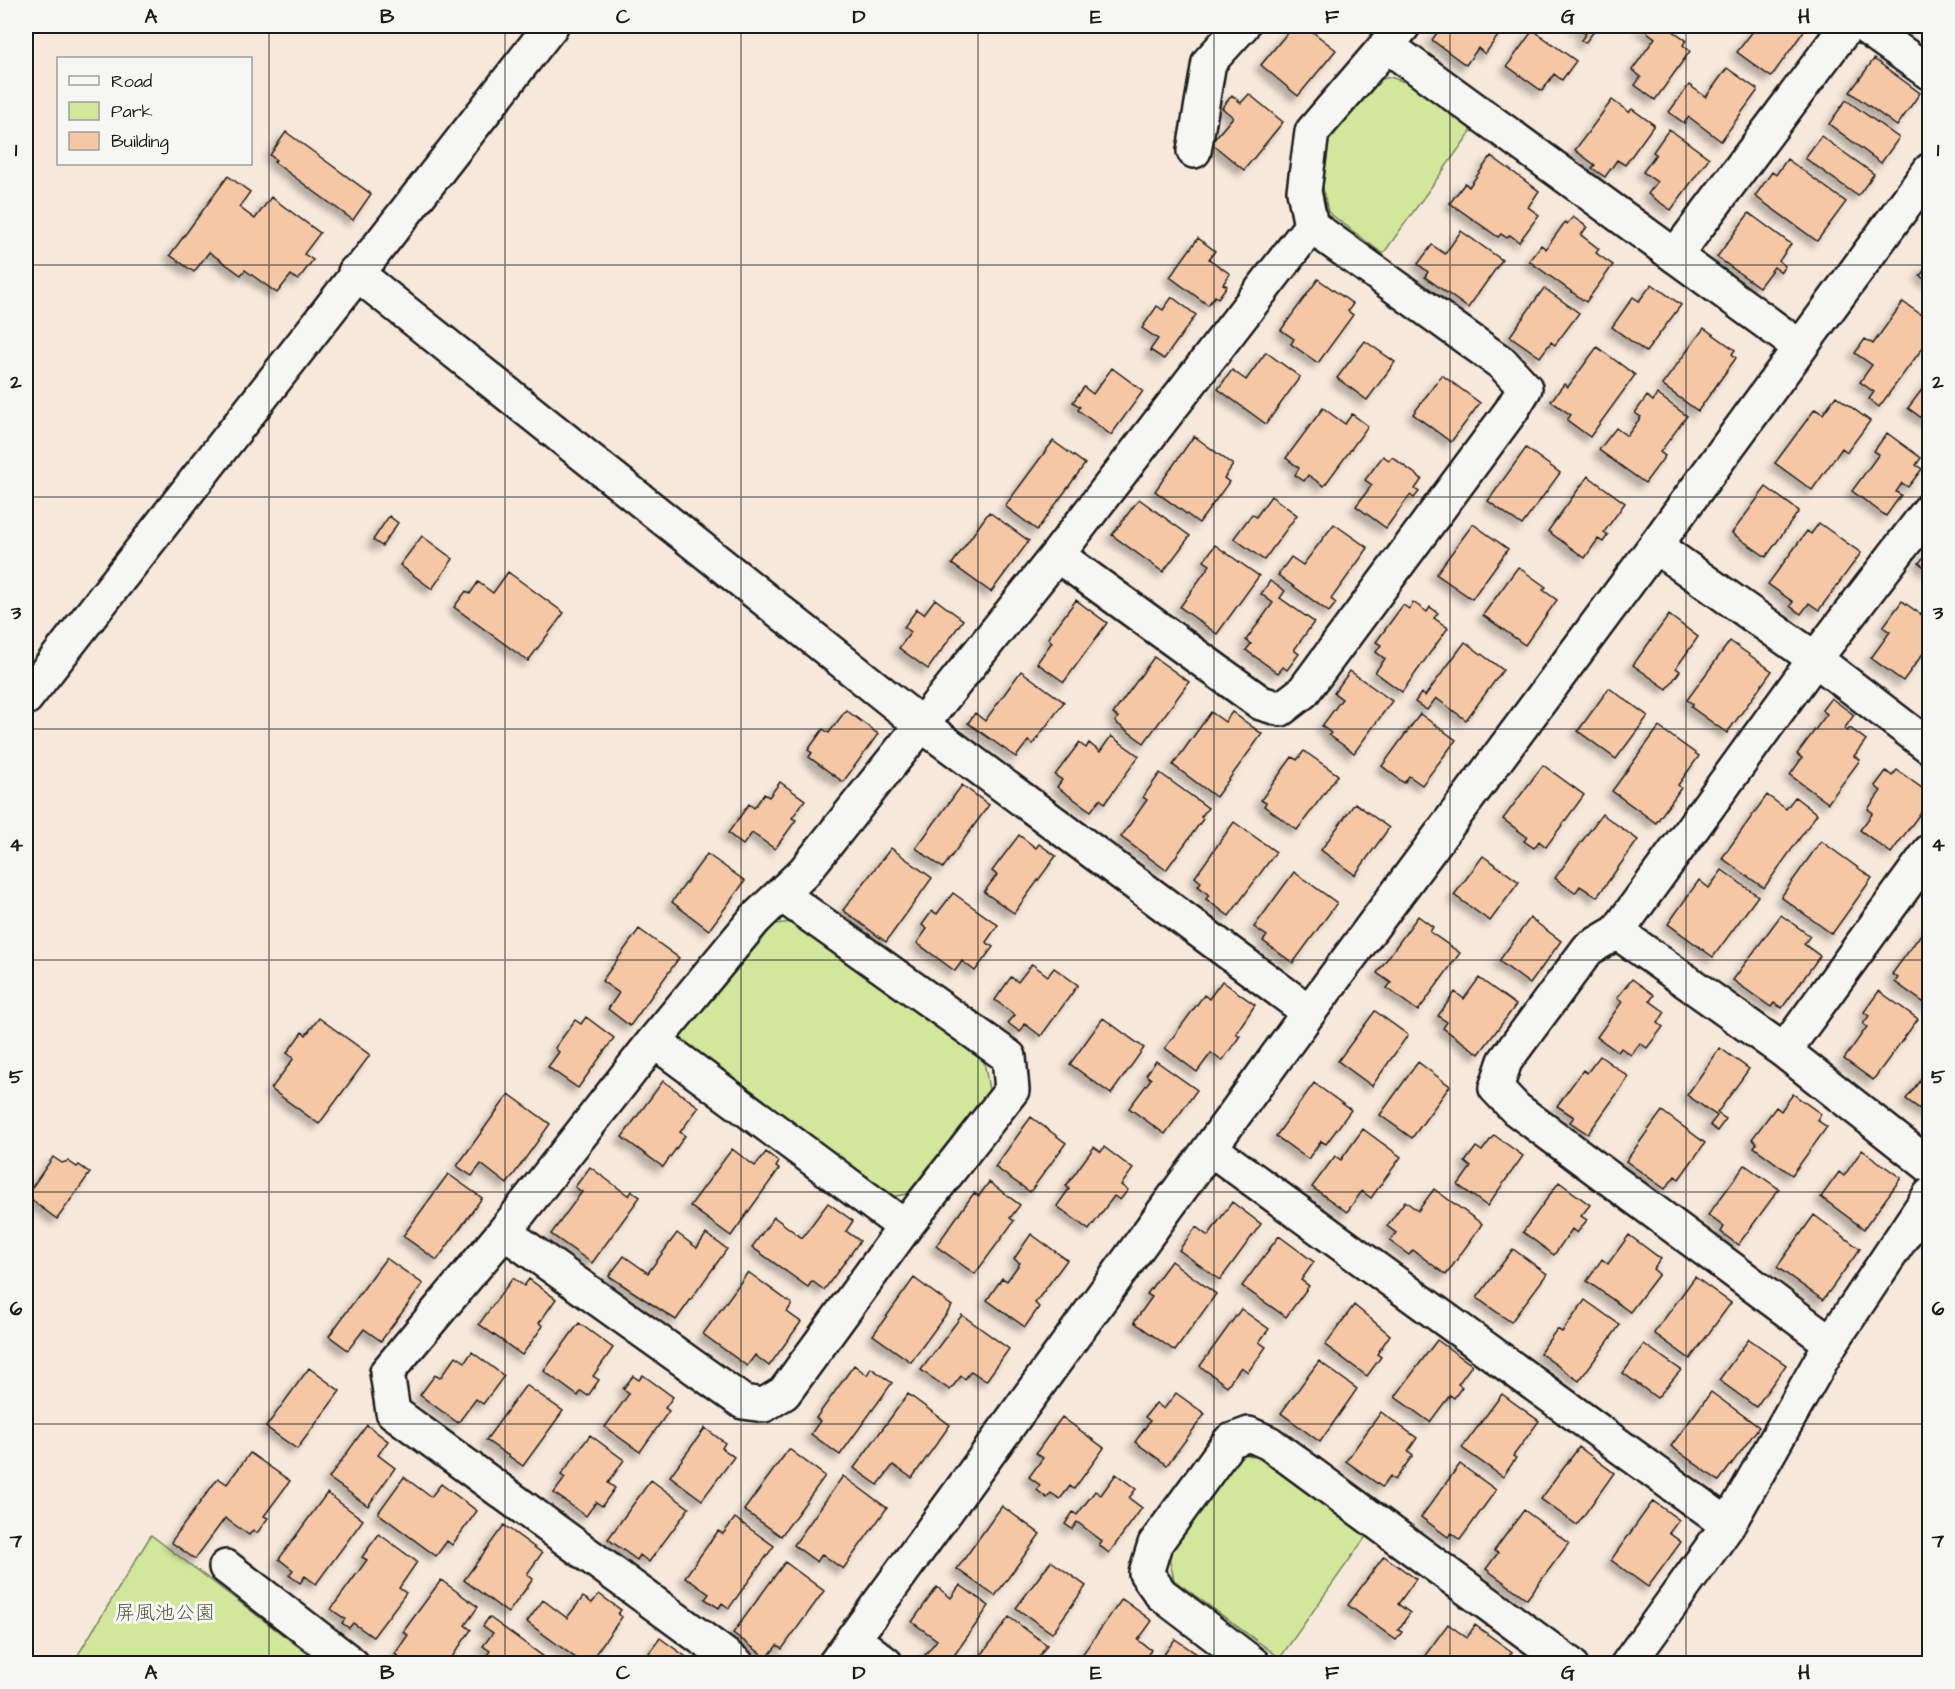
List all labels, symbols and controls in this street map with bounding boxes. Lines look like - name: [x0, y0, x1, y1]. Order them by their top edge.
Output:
- text: A: [145, 3, 158, 31]
- text: B: [380, 3, 395, 31]
- text: C: [616, 3, 631, 31]
- text: D: [853, 3, 866, 31]
- text: E: [1090, 3, 1102, 31]
- text: F: [1325, 3, 1340, 31]
- text: G: [1561, 3, 1575, 31]
- text: H: [1798, 3, 1810, 31]
- legend: [57, 57, 252, 165]
- text: Road: [111, 69, 152, 94]
- text: Park: [111, 99, 153, 124]
- text: Building: [111, 129, 169, 155]
- text: 1: [15, 136, 18, 164]
- text: 1: [1937, 136, 1940, 164]
- text: 2: [9, 368, 22, 396]
- text: 2: [1931, 368, 1944, 396]
- text: 3: [10, 599, 22, 627]
- text: 3: [1932, 599, 1944, 627]
- text: 4: [9, 831, 23, 859]
- text: 4: [1931, 831, 1945, 859]
- text: 5: [9, 1063, 24, 1091]
- text: 5: [1931, 1063, 1946, 1091]
- text: 6: [10, 1295, 23, 1323]
- text: 6: [1932, 1295, 1945, 1323]
- text: 7: [9, 1527, 23, 1555]
- text: 7: [1931, 1527, 1945, 1555]
- park label: 屏風池公園: [115, 1599, 215, 1627]
- text: A: [145, 1659, 158, 1687]
- text: B: [380, 1659, 395, 1687]
- text: C: [616, 1659, 631, 1687]
- text: D: [853, 1659, 866, 1687]
- text: E: [1090, 1659, 1102, 1687]
- text: F: [1325, 1659, 1340, 1687]
- text: G: [1561, 1659, 1575, 1687]
- text: H: [1798, 1659, 1810, 1687]

